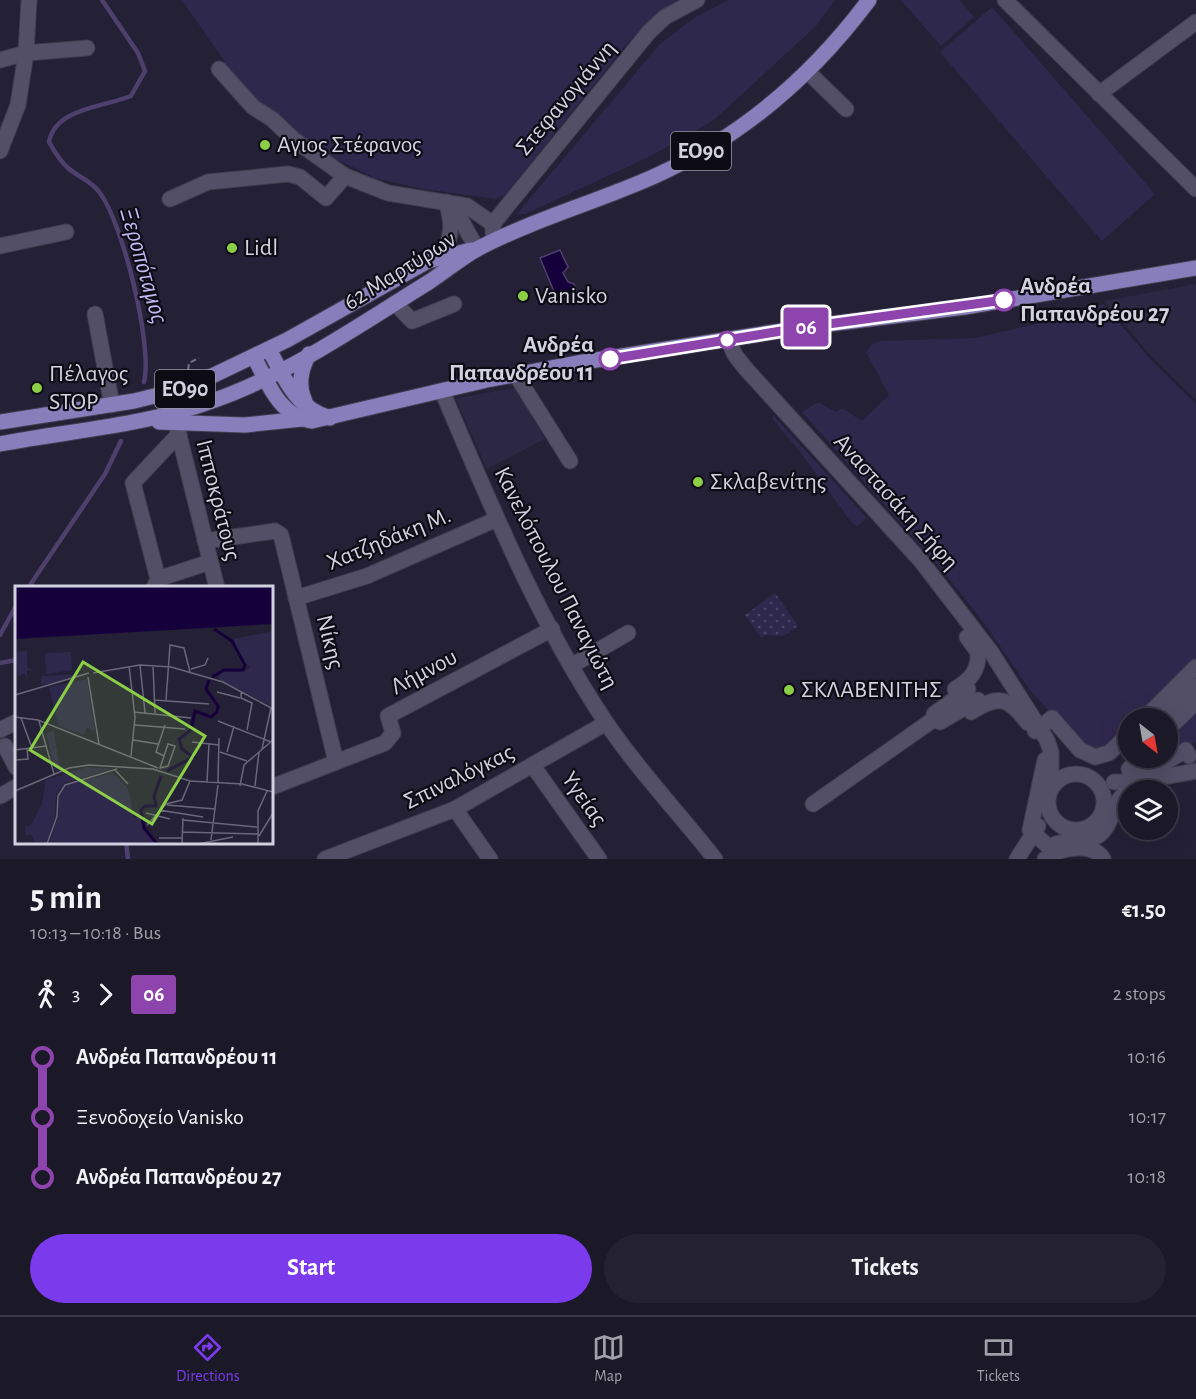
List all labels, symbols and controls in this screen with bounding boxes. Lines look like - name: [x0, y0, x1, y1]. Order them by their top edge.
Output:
- street label: Στεφανογιάννη: [511, 36, 621, 160]
- road number: ΕΟ90: [671, 132, 731, 170]
- place label: Αγιος Στέφανος: [277, 133, 422, 157]
- marker: Αγιος Στέφανος: [258, 138, 272, 152]
- water label: Ξεροπόταμος: [115, 204, 173, 326]
- street label: 62 Μαρτύρων: [340, 227, 460, 315]
- place label: Lidl: [244, 236, 278, 260]
- marker: Lidl: [225, 241, 239, 255]
- place label: Ανδρέα Παπανδρέου 27: [1020, 274, 1169, 326]
- place label: Vanisko: [535, 284, 608, 308]
- marker: Vanisko: [516, 289, 530, 303]
- marker: Ανδρέα Παπανδρέου 27: [993, 289, 1015, 311]
- line badge: 06: [779, 308, 833, 346]
- text: 06: [795, 317, 817, 338]
- unlabelled marker: [718, 331, 736, 349]
- place label: Ανδρέα Παπανδρέου 11: [449, 333, 594, 385]
- marker: Ανδρέα Παπανδρέου 11: [599, 348, 621, 370]
- place label: Πέλαγος STOP: [49, 362, 128, 414]
- road number: ΕΟ90: [155, 370, 215, 408]
- marker: Πέλαγος STOP: [30, 381, 44, 395]
- street label: Αναστασάκη Σήφη: [829, 429, 963, 575]
- street label: Ιπποκράτους: [191, 437, 245, 563]
- street label: Κανελόπουλου Παναγιώτη: [490, 463, 622, 693]
- place label: Σκλαβενίτης: [710, 470, 826, 494]
- marker: Σκλαβενίτης: [691, 475, 705, 489]
- street label: Χατζηδάκη Μ.: [323, 503, 455, 575]
- inset map: [15, 586, 273, 844]
- street label: Νίκης: [312, 612, 348, 672]
- street label: Λήμνου: [387, 645, 461, 699]
- place label: ΣΚΛΑΒΕΝΙΤΗΣ: [801, 678, 942, 702]
- marker: ΣΚΛΑΒΕΝΙΤΗΣ: [782, 683, 796, 697]
- north arrow: [1118, 708, 1178, 768]
- map controls: [1118, 708, 1178, 840]
- street label: Σπιναλόγκας: [400, 740, 518, 814]
- street label: Υγείας: [557, 767, 611, 831]
- button: layers: [1118, 780, 1178, 840]
- text: 5 min: [30, 882, 102, 915]
- text: €1.50: [1122, 899, 1166, 921]
- text: 10:13 – 10:18 · Bus: [30, 923, 161, 943]
- icon: walk: [30, 978, 63, 1011]
- icon: forward: [89, 978, 122, 1011]
- text: 3: [72, 984, 80, 1004]
- text: 06: [143, 984, 164, 1005]
- text: 2 stops: [1113, 984, 1166, 1004]
- text: Ανδρέα Παπανδρέου 11: [76, 1046, 277, 1068]
- text: 10:16: [1128, 1047, 1166, 1067]
- text: Ξενοδοχείο Vanisko: [76, 1106, 244, 1128]
- text: 10:17: [1129, 1107, 1166, 1127]
- text: Ανδρέα Παπανδρέου 27: [76, 1166, 281, 1188]
- text: 10:18: [1128, 1167, 1166, 1187]
- button: Start: [30, 1234, 592, 1303]
- button: Tickets: [604, 1234, 1166, 1303]
- tab: Directions: [176, 1331, 240, 1386]
- tab: Map: [592, 1331, 625, 1386]
- tab: Tickets: [977, 1331, 1020, 1386]

